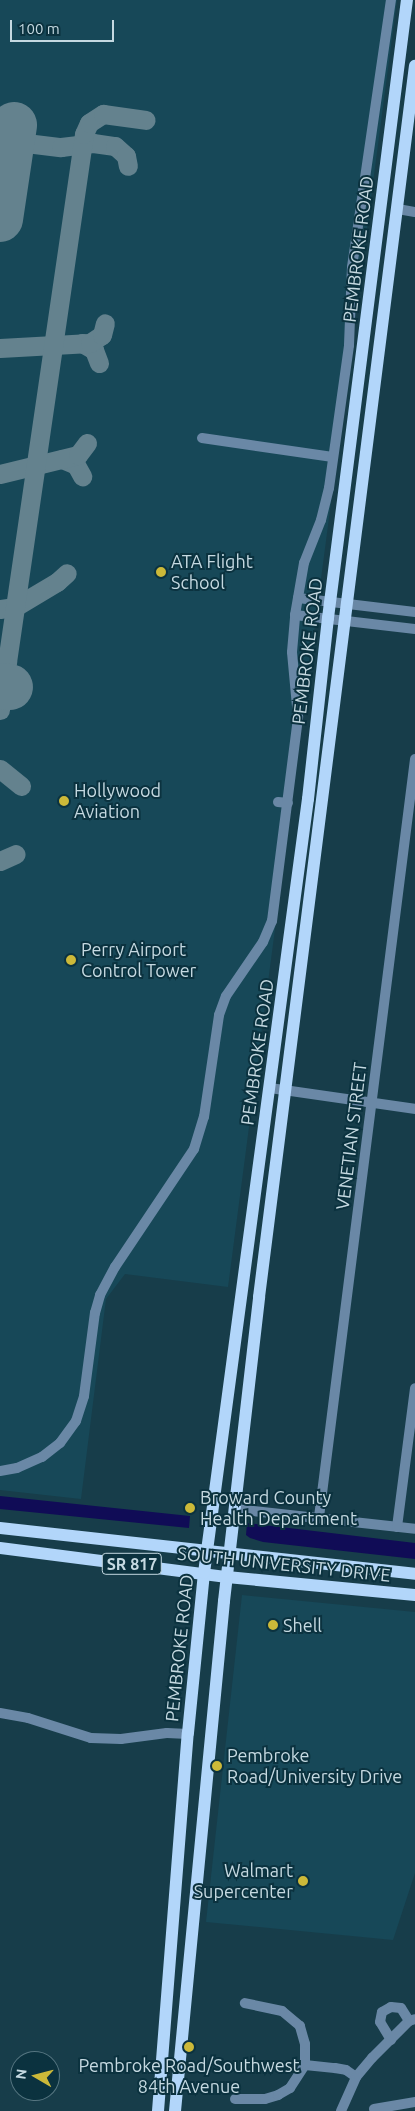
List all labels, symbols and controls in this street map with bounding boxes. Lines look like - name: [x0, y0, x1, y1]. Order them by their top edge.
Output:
- scale bar: [12, 10, 116, 42]
- text: 100 m: [18, 20, 60, 37]
- street label: PEMBROKE ROAD: [338, 174, 378, 324]
- place label: ATA Flight School: [171, 551, 253, 594]
- marker: ATA Flight School: [155, 566, 167, 578]
- street label: PEMBROKE ROAD: [287, 576, 327, 726]
- place label: Hollywood Aviation: [74, 780, 161, 822]
- marker: Hollywood Aviation: [58, 795, 70, 807]
- place label: Perry Airport Control Tower: [81, 939, 196, 982]
- marker: Perry Airport Control Tower: [65, 954, 77, 966]
- street label: PEMBROKE ROAD: [236, 977, 278, 1127]
- street label: VENETIAN STREET: [331, 1061, 371, 1211]
- place label: Broward County Health Department: [200, 1487, 357, 1530]
- marker: Broward County Health Department: [184, 1502, 196, 1514]
- street label: SOUTH UNIVERSITY DRIVE: [176, 1542, 392, 1586]
- road number: SR 817: [101, 1550, 163, 1578]
- street label: PEMBROKE ROAD: [161, 1573, 197, 1723]
- place label: Shell: [283, 1614, 322, 1636]
- marker: Shell: [267, 1619, 279, 1631]
- place label: Pembroke Road/University Drive: [227, 1745, 402, 1788]
- marker: Pembroke Road/University Drive: [211, 1760, 223, 1772]
- place label: Walmart Supercenter: [194, 1860, 293, 1902]
- marker: Walmart Supercenter: [297, 1875, 309, 1887]
- marker: Pembroke Road/Southwest 84th Avenue: [183, 2041, 195, 2053]
- north arrow: [10, 2051, 60, 2101]
- place label: Pembroke Road/Southwest 84th Avenue: [78, 2055, 300, 2098]
- text: N: [12, 2068, 30, 2080]

